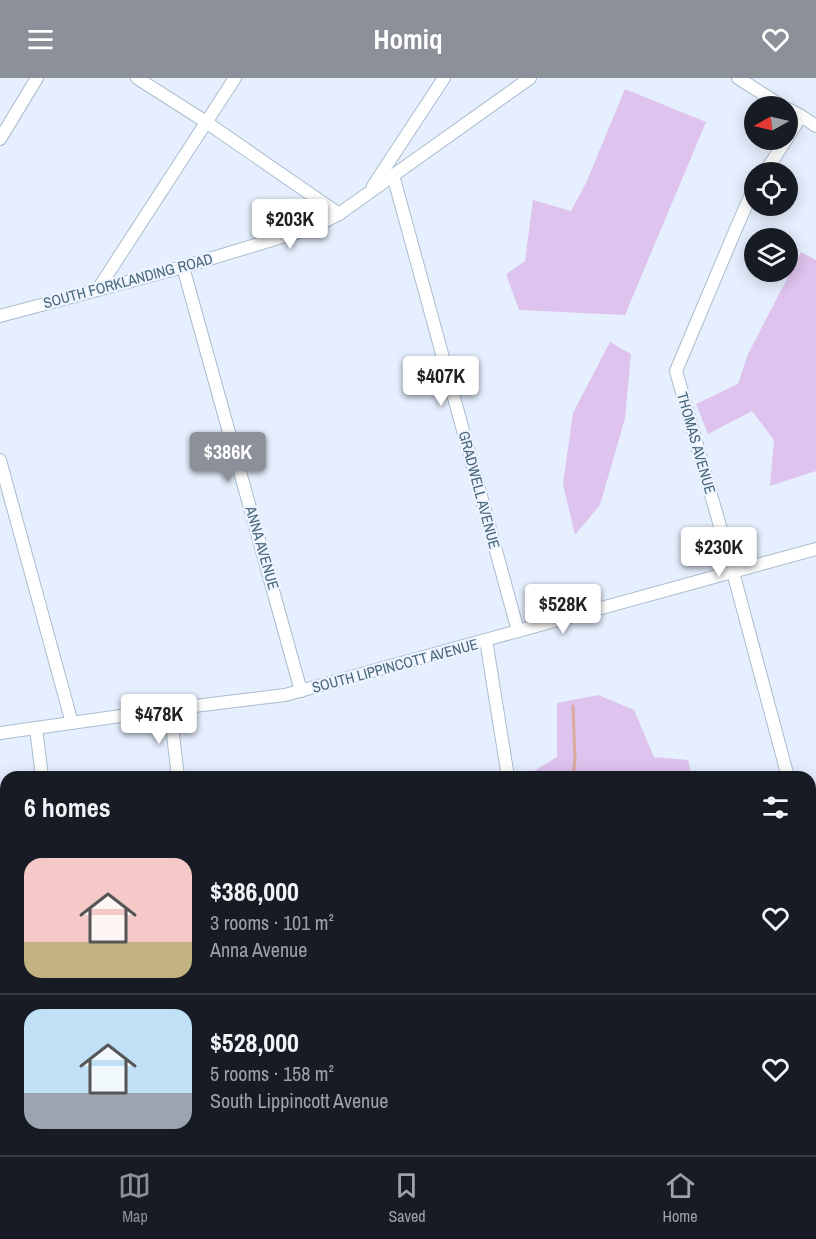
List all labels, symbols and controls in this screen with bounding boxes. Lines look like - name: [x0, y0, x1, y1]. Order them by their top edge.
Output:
- text: Homiq: [374, 21, 442, 57]
- icon: menu: [24, 23, 57, 56]
- icon: heart: [759, 23, 792, 56]
- north arrow: [744, 96, 798, 150]
- map controls: [744, 96, 798, 282]
- button: locate: [744, 162, 798, 216]
- pin: $203K: [248, 199, 332, 250]
- text: $203K: [266, 205, 314, 232]
- button: layers: [744, 228, 798, 282]
- street label: SOUTH FORKLANDING ROAD: [41, 248, 215, 313]
- pin: $407K: [399, 356, 483, 407]
- text: $407K: [417, 362, 465, 389]
- street label: THOMAS AVENUE: [672, 389, 721, 496]
- street label: GRADWELL AVENUE: [454, 429, 505, 551]
- pin: $386K: [186, 432, 270, 483]
- text: $386K: [204, 438, 252, 465]
- street label: ANNA AVENUE: [240, 503, 284, 592]
- pin: $230K: [677, 527, 761, 578]
- text: $230K: [695, 533, 743, 560]
- pin: $528K: [521, 584, 605, 635]
- text: $528K: [539, 590, 587, 617]
- street label: SOUTH LIPPINCOTT AVENUE: [309, 633, 480, 698]
- pin: $478K: [117, 694, 201, 745]
- text: $478K: [135, 700, 183, 727]
- text: 6 homes: [24, 790, 111, 825]
- icon: filters: [759, 791, 792, 824]
- text: $386,000: [210, 874, 299, 909]
- icon: home: [72, 882, 144, 954]
- icon: heart: [759, 902, 792, 935]
- text: 3 rooms · 101 m²: [210, 909, 334, 936]
- text: Anna Avenue: [210, 936, 307, 963]
- text: $528,000: [210, 1025, 299, 1060]
- icon: home: [72, 1033, 144, 1105]
- icon: heart: [759, 1053, 792, 1086]
- text: 5 rooms · 158 m²: [210, 1060, 334, 1087]
- text: South Lippincott Avenue: [210, 1087, 388, 1114]
- tab: Map: [118, 1169, 151, 1227]
- tab: Saved: [388, 1169, 426, 1227]
- tab: Home: [663, 1169, 698, 1227]

